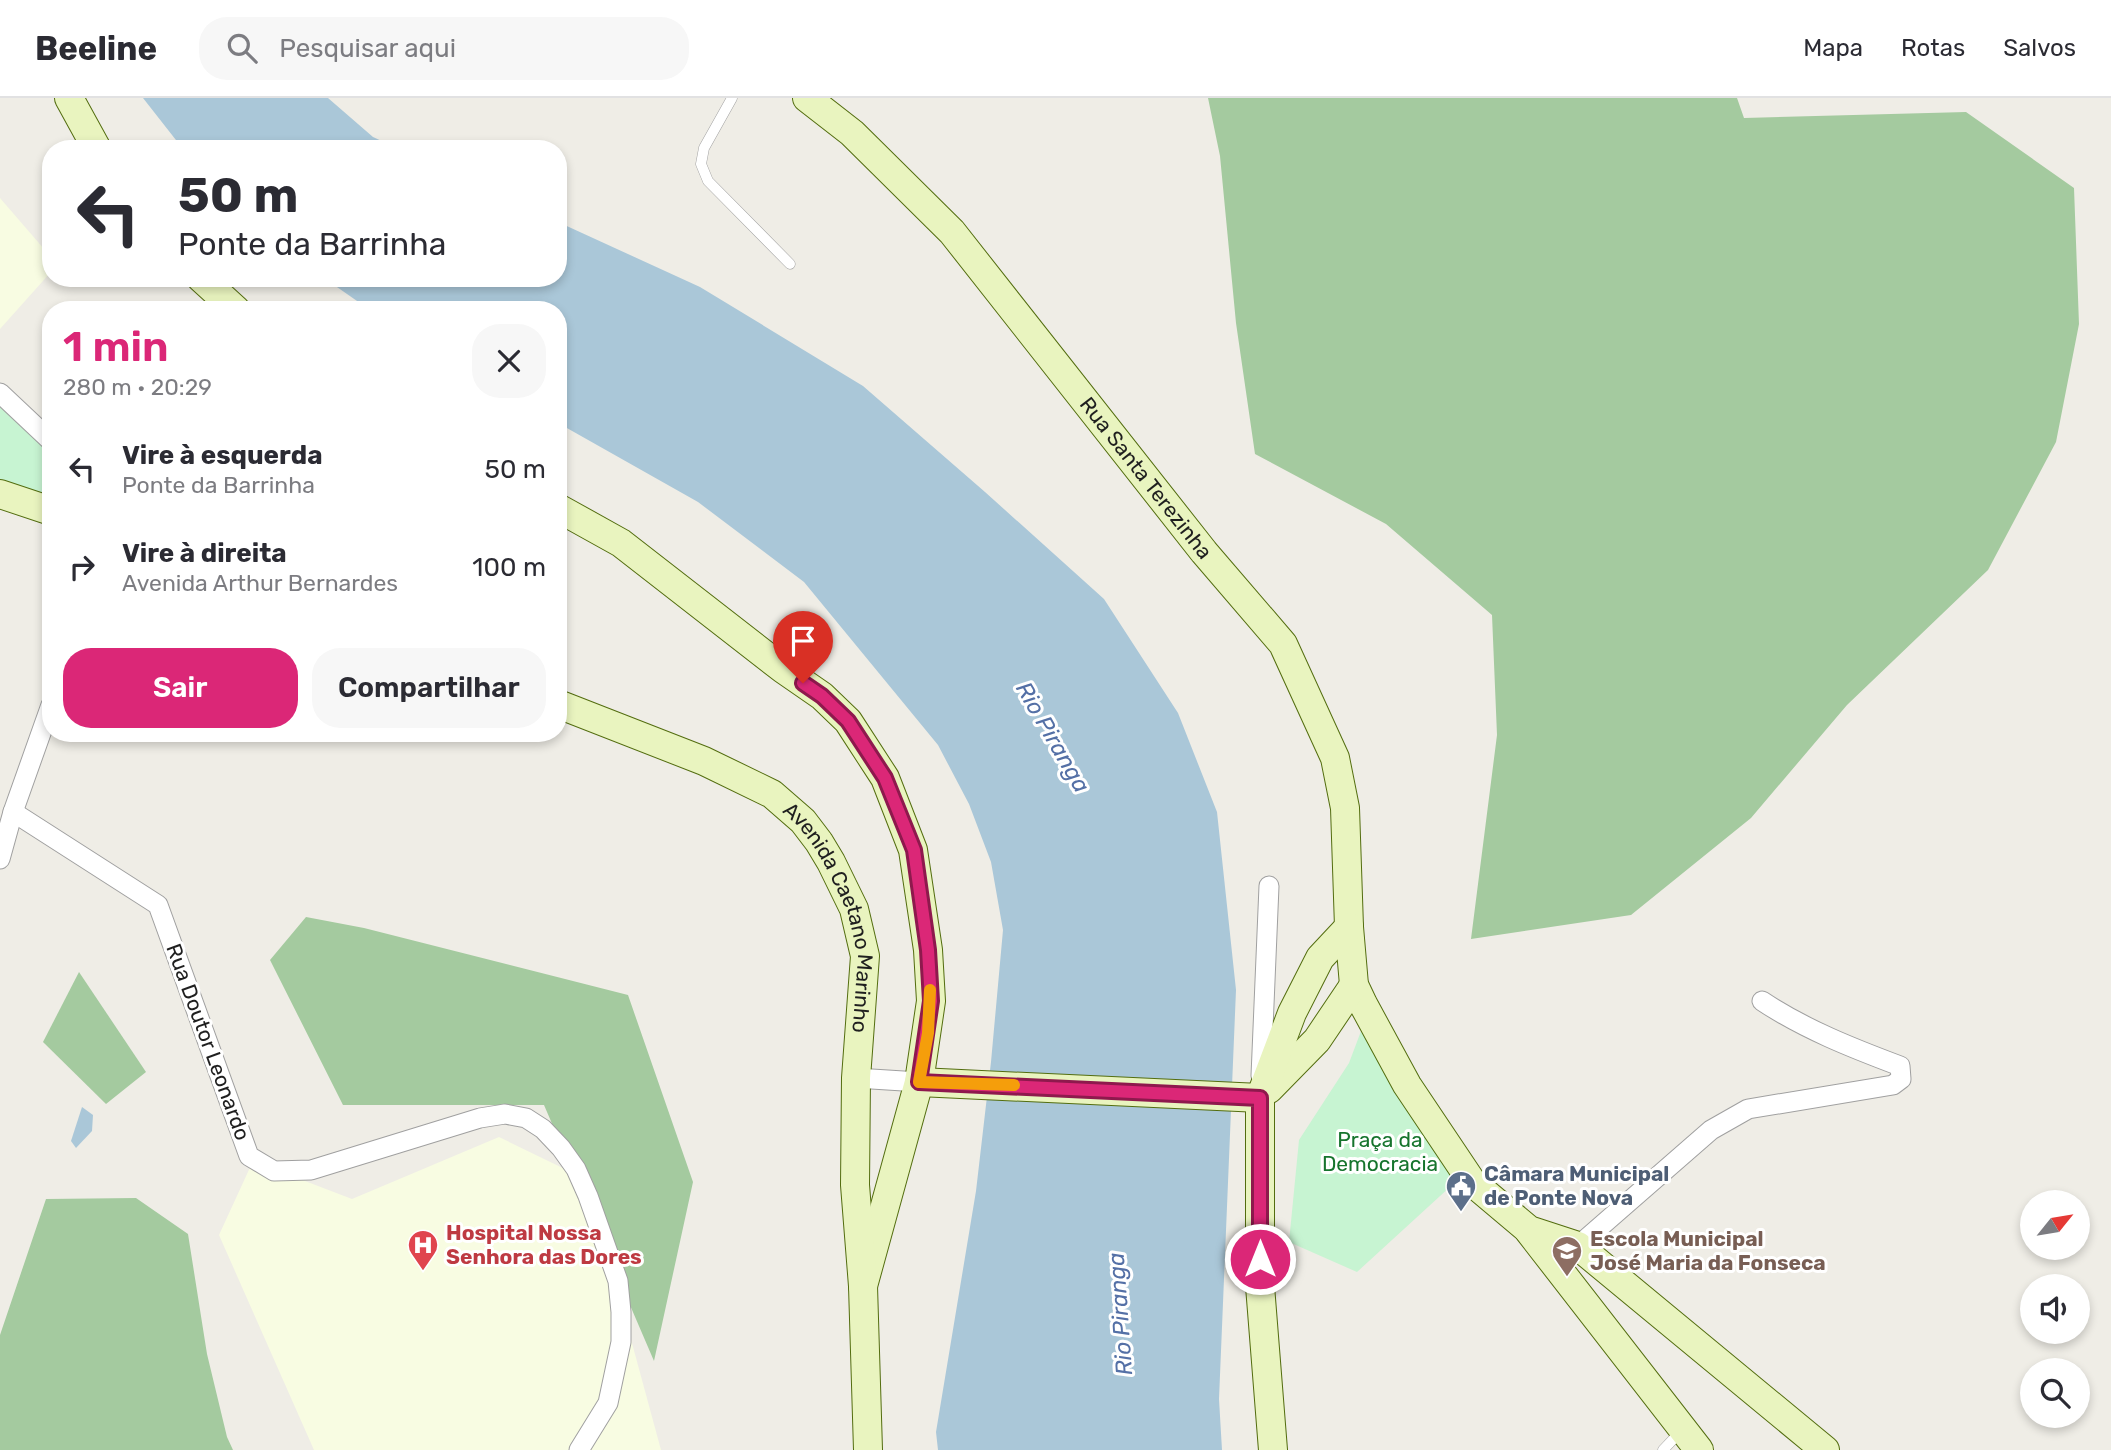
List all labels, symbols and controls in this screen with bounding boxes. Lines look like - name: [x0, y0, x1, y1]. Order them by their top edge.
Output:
- search box: [199, 17, 689, 80]
- text: Beeline: [35, 29, 157, 68]
- icon: search: [223, 29, 261, 67]
- text: Pesquisar aqui: [279, 33, 456, 64]
- text: Mapa: [1803, 34, 1863, 62]
- text: Rotas: [1901, 34, 1965, 62]
- text: Salvos: [2003, 34, 2076, 62]
- text: 50 m: [178, 166, 298, 224]
- icon: left: [63, 168, 154, 259]
- text: Ponte da Barrinha: [178, 225, 446, 263]
- text: 1 min: [63, 322, 169, 372]
- button: close: [472, 324, 546, 398]
- text: 280 m · 20:29: [63, 373, 212, 401]
- street label: Rua Santa Terezinha: [1075, 392, 1218, 564]
- text: Vire à esquerda: [122, 440, 323, 471]
- icon: left: [63, 450, 101, 488]
- text: 50 m: [485, 454, 546, 485]
- text: Ponte da Barrinha: [122, 471, 315, 499]
- text: Vire à direita: [122, 538, 287, 569]
- icon: right: [63, 548, 101, 586]
- text: 100 m: [472, 552, 546, 583]
- text: Avenida Arthur Bernardes: [122, 569, 398, 597]
- pin: [773, 611, 833, 683]
- icon: arrive: [784, 622, 822, 660]
- button: Sair: [63, 648, 298, 728]
- button: Compartilhar: [312, 648, 546, 728]
- water label: Rio Piranga: [1010, 677, 1096, 797]
- street label: Avenida Caetano Marinho: [778, 797, 878, 1034]
- street label: Rua Doutor Leonardo: [161, 940, 256, 1143]
- park label: Praça da Democracia: [1322, 1127, 1438, 1176]
- place label: Câmara Municipal de Ponte Nova: [1484, 1161, 1669, 1210]
- public building icon: Câmara Municipal de Ponte Nova: [1444, 1169, 1478, 1213]
- north arrow: [2020, 1190, 2090, 1260]
- map controls: [2020, 1190, 2090, 1428]
- place label: Hospital Nossa Senhora das Dores: [446, 1220, 642, 1269]
- position arrow: [1223, 1222, 1297, 1296]
- place label: Escola Municipal José Maria da Fonseca: [1590, 1226, 1826, 1275]
- hospital icon: Hospital Nossa Senhora das Dores: [406, 1228, 440, 1272]
- school or university icon: Escola Municipal José Maria da Fonseca: [1550, 1234, 1584, 1278]
- water label: Rio Piranga: [1102, 1252, 1138, 1376]
- button: sound: [2020, 1274, 2090, 1344]
- button: search: [2020, 1358, 2090, 1428]

